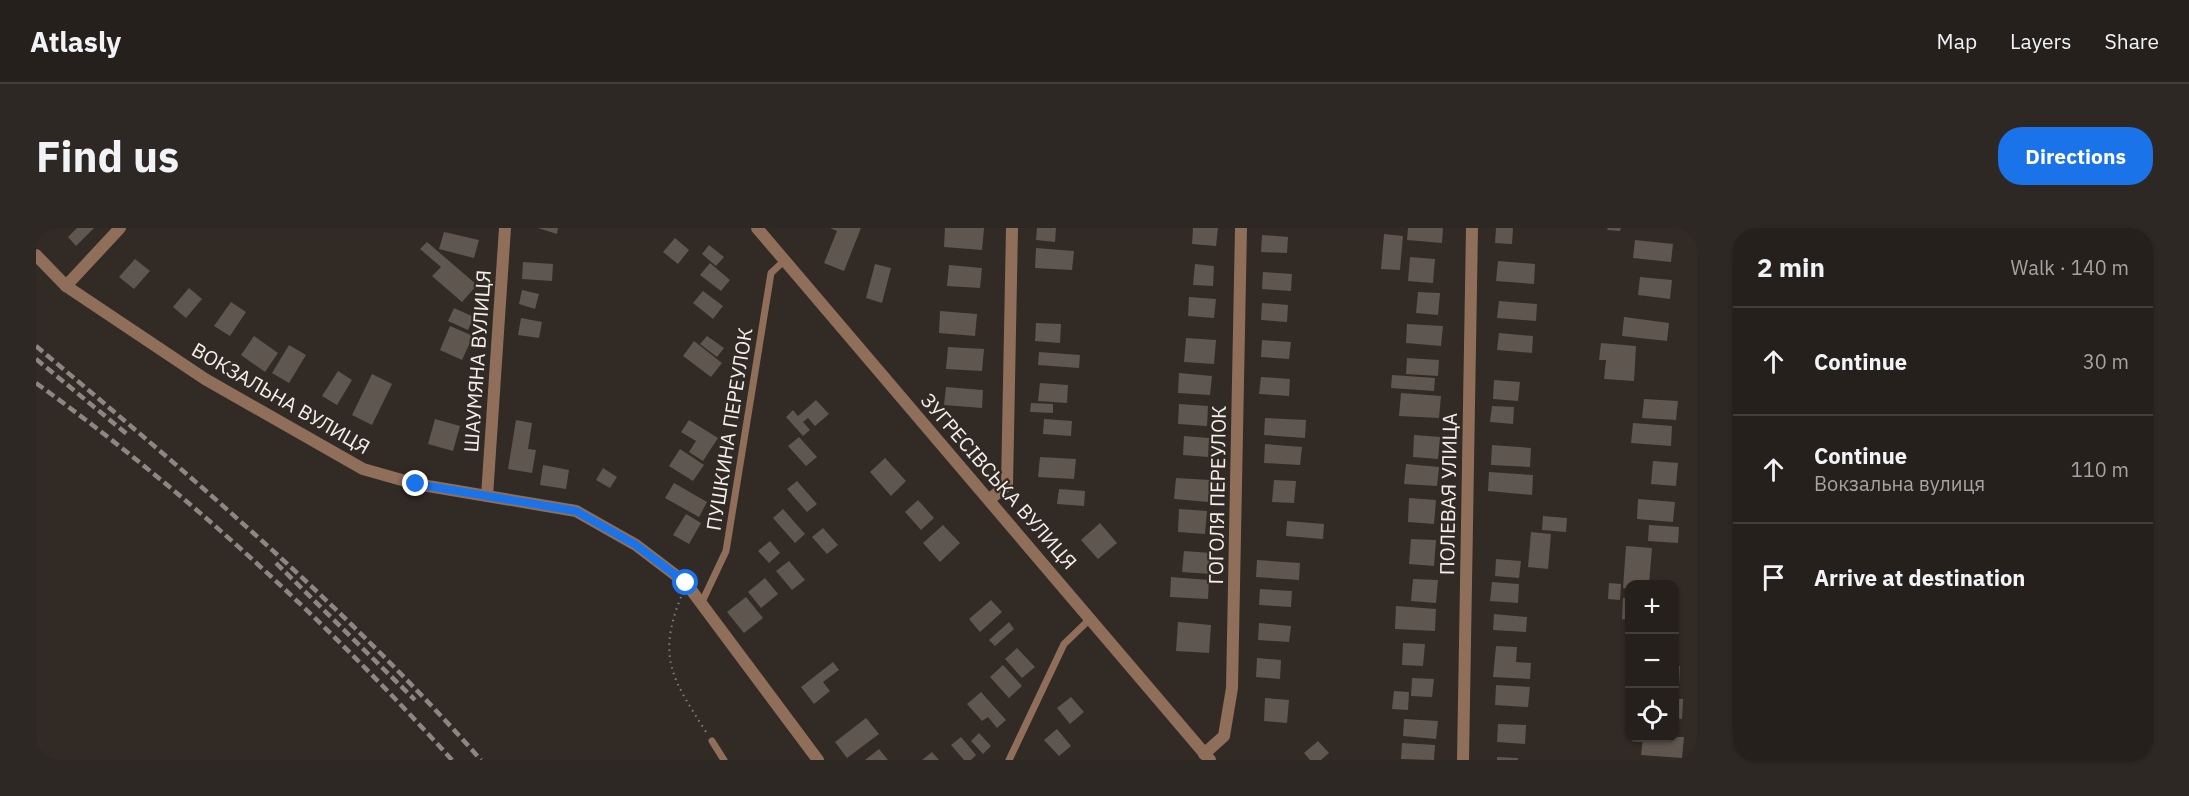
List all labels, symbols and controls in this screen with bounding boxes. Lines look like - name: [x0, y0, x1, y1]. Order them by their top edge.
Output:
- text: Atlasly: [30, 23, 121, 60]
- text: Map: [1937, 27, 1977, 55]
- text: Layers: [2010, 27, 2072, 55]
- text: Share: [2105, 27, 2159, 55]
- button: Directions: [1998, 127, 2153, 185]
- text: Find us: [36, 129, 179, 184]
- text: 2 min: [1757, 250, 1825, 284]
- text: Walk · 140 m: [2011, 254, 2129, 281]
- street label: ШАУМЯНА ВУЛИЦЯ: [457, 269, 497, 453]
- street label: ПУШКИНА ПЕРЕУЛОК: [700, 326, 758, 532]
- street label: ВОКЗАЛЬНА ВУЛИЦЯ: [187, 336, 375, 460]
- icon: ahead: [1757, 345, 1790, 378]
- text: Continue: [1814, 347, 1907, 376]
- text: 30 m: [2083, 348, 2129, 375]
- street label: ЗУГРЕСІВСЬКА ВУЛИЦЯ: [915, 387, 1083, 575]
- street label: ГОГОЛЯ ПЕРЕУЛОК: [1202, 405, 1232, 585]
- street label: ПОЛЕВАЯ УЛИЦА: [1433, 412, 1463, 575]
- text: Continue: [1814, 441, 1907, 470]
- icon: ahead: [1757, 453, 1790, 486]
- text: 110 m: [2071, 456, 2129, 483]
- route end: [402, 470, 428, 496]
- text: Вокзальна вулиця: [1814, 470, 1985, 497]
- icon: arrive: [1757, 561, 1790, 594]
- text: Arrive at destination: [1814, 563, 2025, 592]
- route start: [672, 569, 698, 595]
- map controls: [1625, 580, 1679, 742]
- button: +: [1625, 580, 1679, 634]
- button: −: [1625, 634, 1679, 688]
- button: locate: [1625, 688, 1679, 742]

